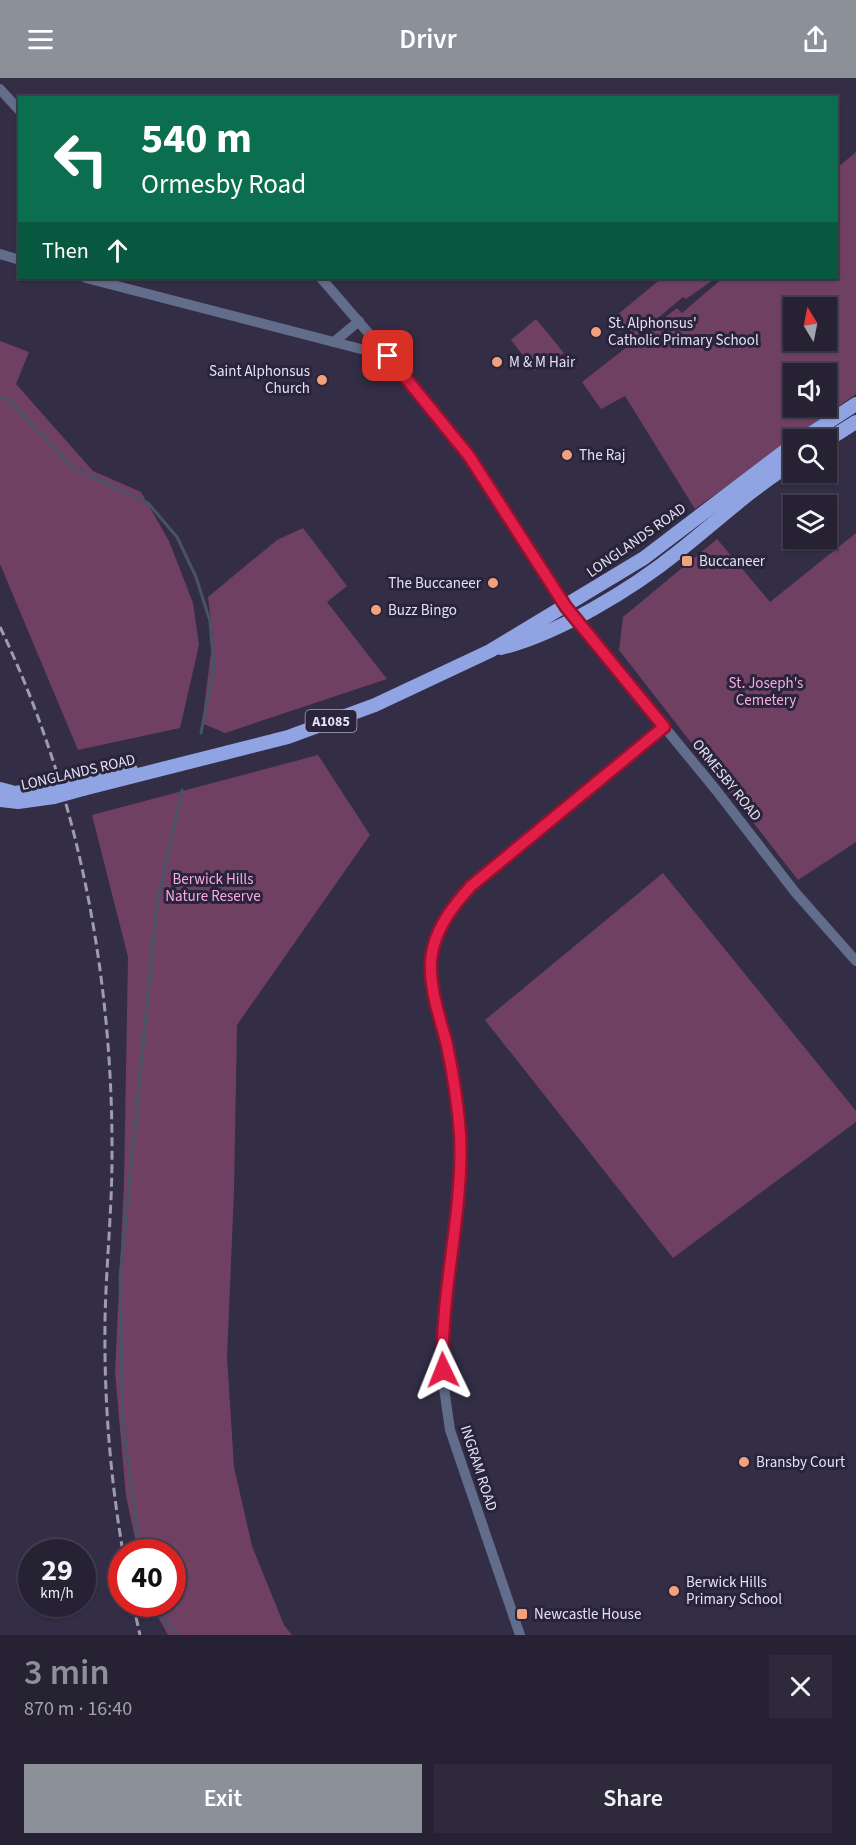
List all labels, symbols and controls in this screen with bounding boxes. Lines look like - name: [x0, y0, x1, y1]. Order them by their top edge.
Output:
- text: Drivr: [399, 20, 457, 59]
- icon: menu: [24, 23, 57, 56]
- icon: share: [799, 23, 832, 56]
- text: 540 m: [141, 109, 252, 169]
- icon: left: [42, 120, 120, 198]
- text: Ormesby Road: [141, 165, 306, 204]
- icon: ahead: [101, 234, 134, 267]
- text: Then: [42, 235, 89, 267]
- north arrow: [783, 297, 837, 351]
- map controls: [783, 297, 837, 549]
- place label: St. Alphonsus' Catholic Primary School: [608, 313, 759, 351]
- marker: St. Alphonsus' Catholic Primary School: [589, 325, 603, 339]
- pin: [362, 330, 413, 381]
- icon: arrive: [371, 339, 404, 372]
- place label: M & M Hair: [509, 352, 576, 373]
- marker: M & M Hair: [490, 355, 504, 369]
- place label: Saint Alphonsus Church: [209, 361, 310, 399]
- button: sound: [783, 363, 837, 417]
- marker: Saint Alphonsus Church: [315, 373, 329, 387]
- button: search: [783, 429, 837, 483]
- place label: The Raj: [579, 445, 625, 466]
- marker: The Raj: [560, 448, 574, 462]
- button: layers: [783, 495, 837, 549]
- street label: LONGLANDS ROAD: [582, 498, 690, 583]
- place label: Buccaneer: [699, 551, 766, 572]
- marker: Buccaneer: [680, 554, 694, 568]
- place label: The Buccaneer: [388, 573, 482, 594]
- marker: The Buccaneer: [486, 576, 500, 590]
- place label: Buzz Bingo: [388, 600, 457, 621]
- marker: Buzz Bingo: [369, 603, 383, 617]
- park label: St. Joseph's Cemetery: [729, 673, 803, 711]
- road number: A1085: [306, 710, 356, 732]
- street label: ORMESBY ROAD: [687, 735, 766, 826]
- street label: LONGLANDS ROAD: [19, 749, 137, 796]
- park label: Berwick Hills Nature Reserve: [165, 869, 261, 907]
- position arrow: [411, 1338, 475, 1402]
- street label: INGRAM ROAD: [455, 1423, 502, 1514]
- place label: Bransby Court: [756, 1452, 845, 1473]
- marker: Bransby Court: [737, 1455, 751, 1469]
- speed limit sign: 40: [108, 1539, 186, 1617]
- text: 29: [41, 1549, 73, 1592]
- place label: Berwick Hills Primary School: [686, 1572, 782, 1610]
- text: km/h: [40, 1583, 74, 1604]
- marker: Berwick Hills Primary School: [667, 1584, 681, 1598]
- place label: Newcastle House: [534, 1604, 641, 1625]
- marker: Newcastle House: [515, 1607, 529, 1621]
- text: 3 min: [24, 1647, 110, 1698]
- button: close: [769, 1655, 832, 1718]
- text: 870 m · 16:40: [24, 1695, 132, 1723]
- button: Exit: [24, 1764, 422, 1833]
- button: Share: [434, 1764, 832, 1833]

